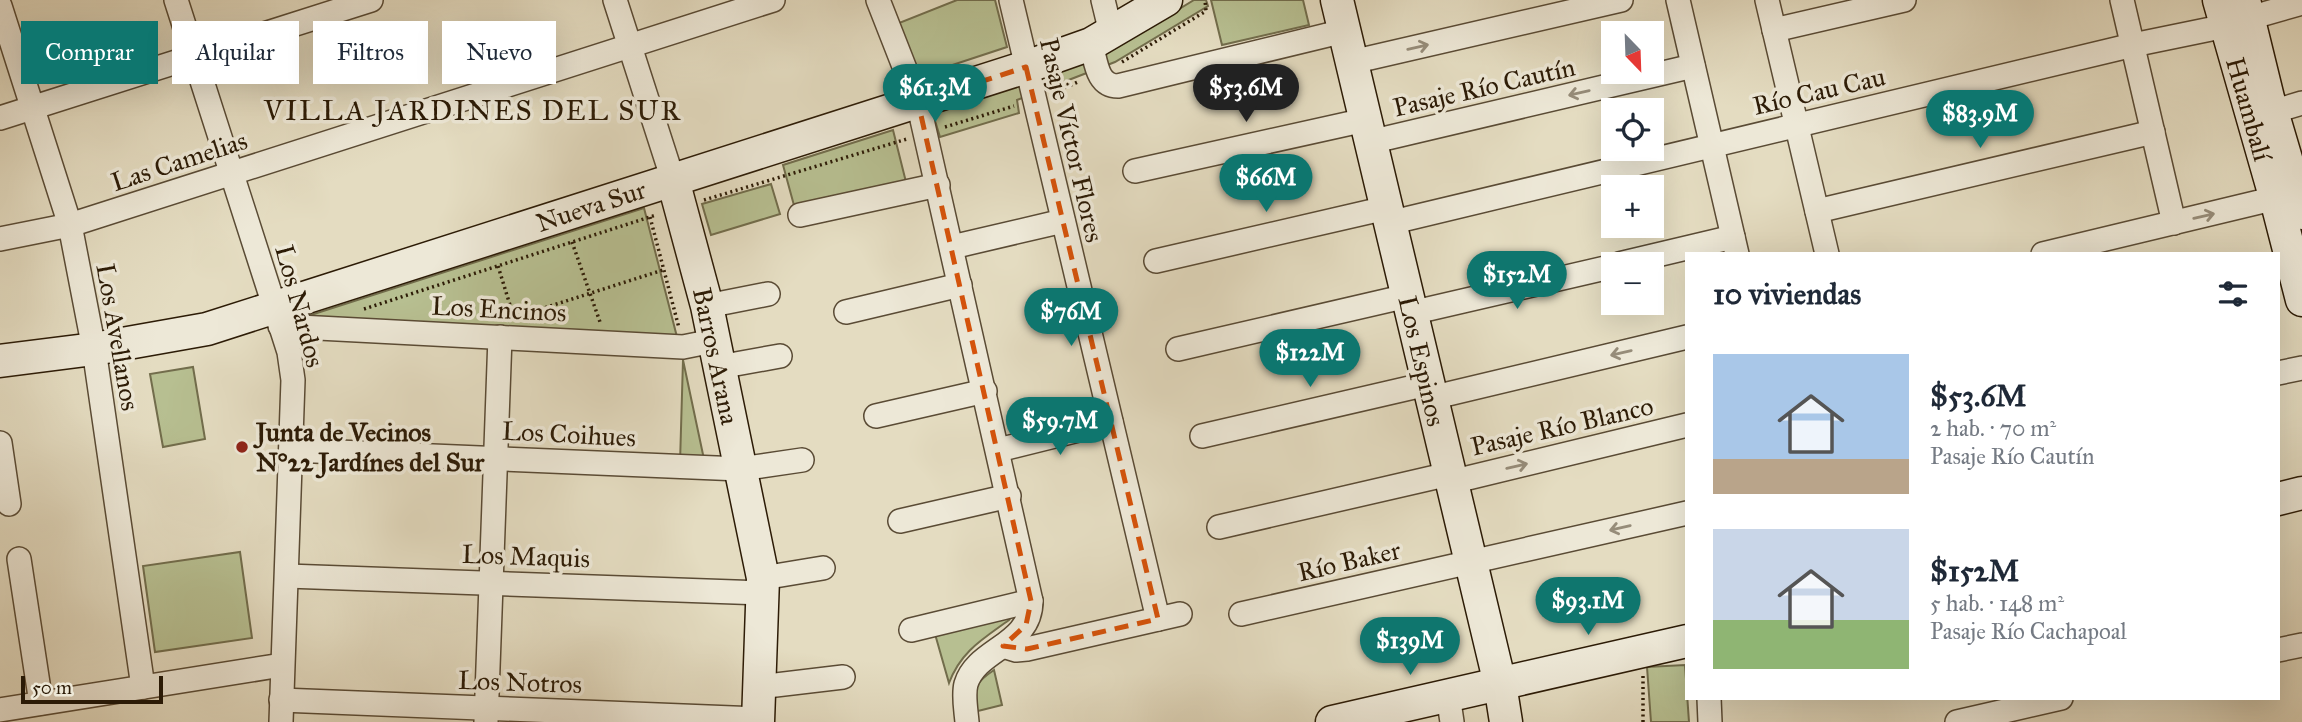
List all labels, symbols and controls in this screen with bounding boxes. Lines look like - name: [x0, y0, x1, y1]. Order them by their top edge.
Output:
- chip: Comprar: [21, 21, 158, 84]
- chip: Alquilar: [172, 21, 299, 84]
- chip: Filtros: [313, 21, 428, 84]
- chip: Nuevo: [442, 21, 556, 84]
- north arrow: [1601, 21, 1664, 84]
- map controls: [1601, 21, 1664, 315]
- street label: Pasaje Víctor Flores: [1033, 35, 1111, 245]
- one-way arrow: [1406, 40, 1429, 53]
- street label: Pasaje Río Cautín: [1390, 51, 1578, 123]
- street label: Huambalí: [2219, 53, 2280, 166]
- street label: Río Cau Cau: [1750, 60, 1888, 122]
- pin: $61.3M: [878, 64, 992, 124]
- pin: $53.6M: [1189, 64, 1303, 124]
- text: $61.3M: [899, 73, 971, 101]
- text: $53.6M: [1209, 73, 1283, 101]
- one-way arrow: [1568, 87, 1591, 100]
- pin: $83.9M: [1923, 90, 2037, 150]
- district label: VILLA JARDINES DEL SUR: [263, 93, 682, 128]
- button: locate: [1601, 98, 1664, 161]
- text: $83.9M: [1942, 99, 2018, 127]
- street label: Las Camelias: [107, 124, 251, 198]
- pin: $66M: [1225, 154, 1307, 214]
- text: $66M: [1235, 163, 1297, 191]
- street label: Nueva Sur: [532, 173, 650, 239]
- button: +: [1601, 175, 1664, 238]
- one-way arrow: [2192, 208, 2215, 222]
- street label: Los Nardos: [268, 241, 332, 371]
- pin: $152M: [1468, 252, 1566, 311]
- button: −: [1601, 252, 1664, 315]
- text: $152M: [1483, 260, 1551, 288]
- street label: Los Avellanos: [89, 261, 147, 413]
- icon: filters: [2214, 275, 2252, 313]
- text: 10 viviendas: [1713, 276, 1861, 312]
- street label: Barros Arana: [686, 285, 746, 427]
- pin: $76M: [1030, 288, 1112, 348]
- street label: Los Encinos: [431, 289, 567, 329]
- street label: Los Espinos: [1391, 293, 1453, 429]
- text: $76M: [1040, 297, 1102, 325]
- pin: $122M: [1261, 330, 1359, 389]
- text: $122M: [1275, 338, 1345, 366]
- one-way arrow: [1610, 347, 1632, 360]
- text: $53.6M: [1930, 378, 2027, 414]
- icon: home: [1769, 382, 1853, 466]
- street label: Pasaje Río Blanco: [1468, 389, 1656, 463]
- pin: $59.7M: [1003, 398, 1117, 457]
- text: $59.7M: [1022, 406, 1098, 434]
- text: 2 hab. · 70 m²: [1930, 414, 2056, 442]
- street label: Los Coihues: [501, 415, 637, 453]
- place label: Junta de Vecinos N°22 Jardínes del Sur: [253, 416, 486, 479]
- marker: Junta de Vecinos N°22 Jardínes del Sur: [234, 439, 250, 455]
- text: Pasaje Río Cautín: [1930, 442, 2094, 470]
- one-way arrow: [1505, 459, 1528, 472]
- one-way arrow: [1609, 521, 1632, 535]
- street label: Río Baker: [1294, 534, 1404, 588]
- street label: Los Maquis: [461, 538, 591, 574]
- text: $152M: [1930, 553, 2019, 589]
- icon: home: [1769, 557, 1853, 641]
- pin: $93.1M: [1531, 578, 1645, 637]
- text: $93.1M: [1552, 586, 1624, 614]
- text: 5 hab. · 148 m²: [1930, 589, 2064, 617]
- text: Pasaje Río Cachapoal: [1930, 617, 2127, 645]
- pin: $139M: [1361, 618, 1459, 677]
- text: $139M: [1376, 626, 1444, 654]
- street label: Los Notros: [457, 664, 583, 700]
- scale bar: [21, 673, 163, 705]
- text: 50 m: [32, 676, 72, 699]

